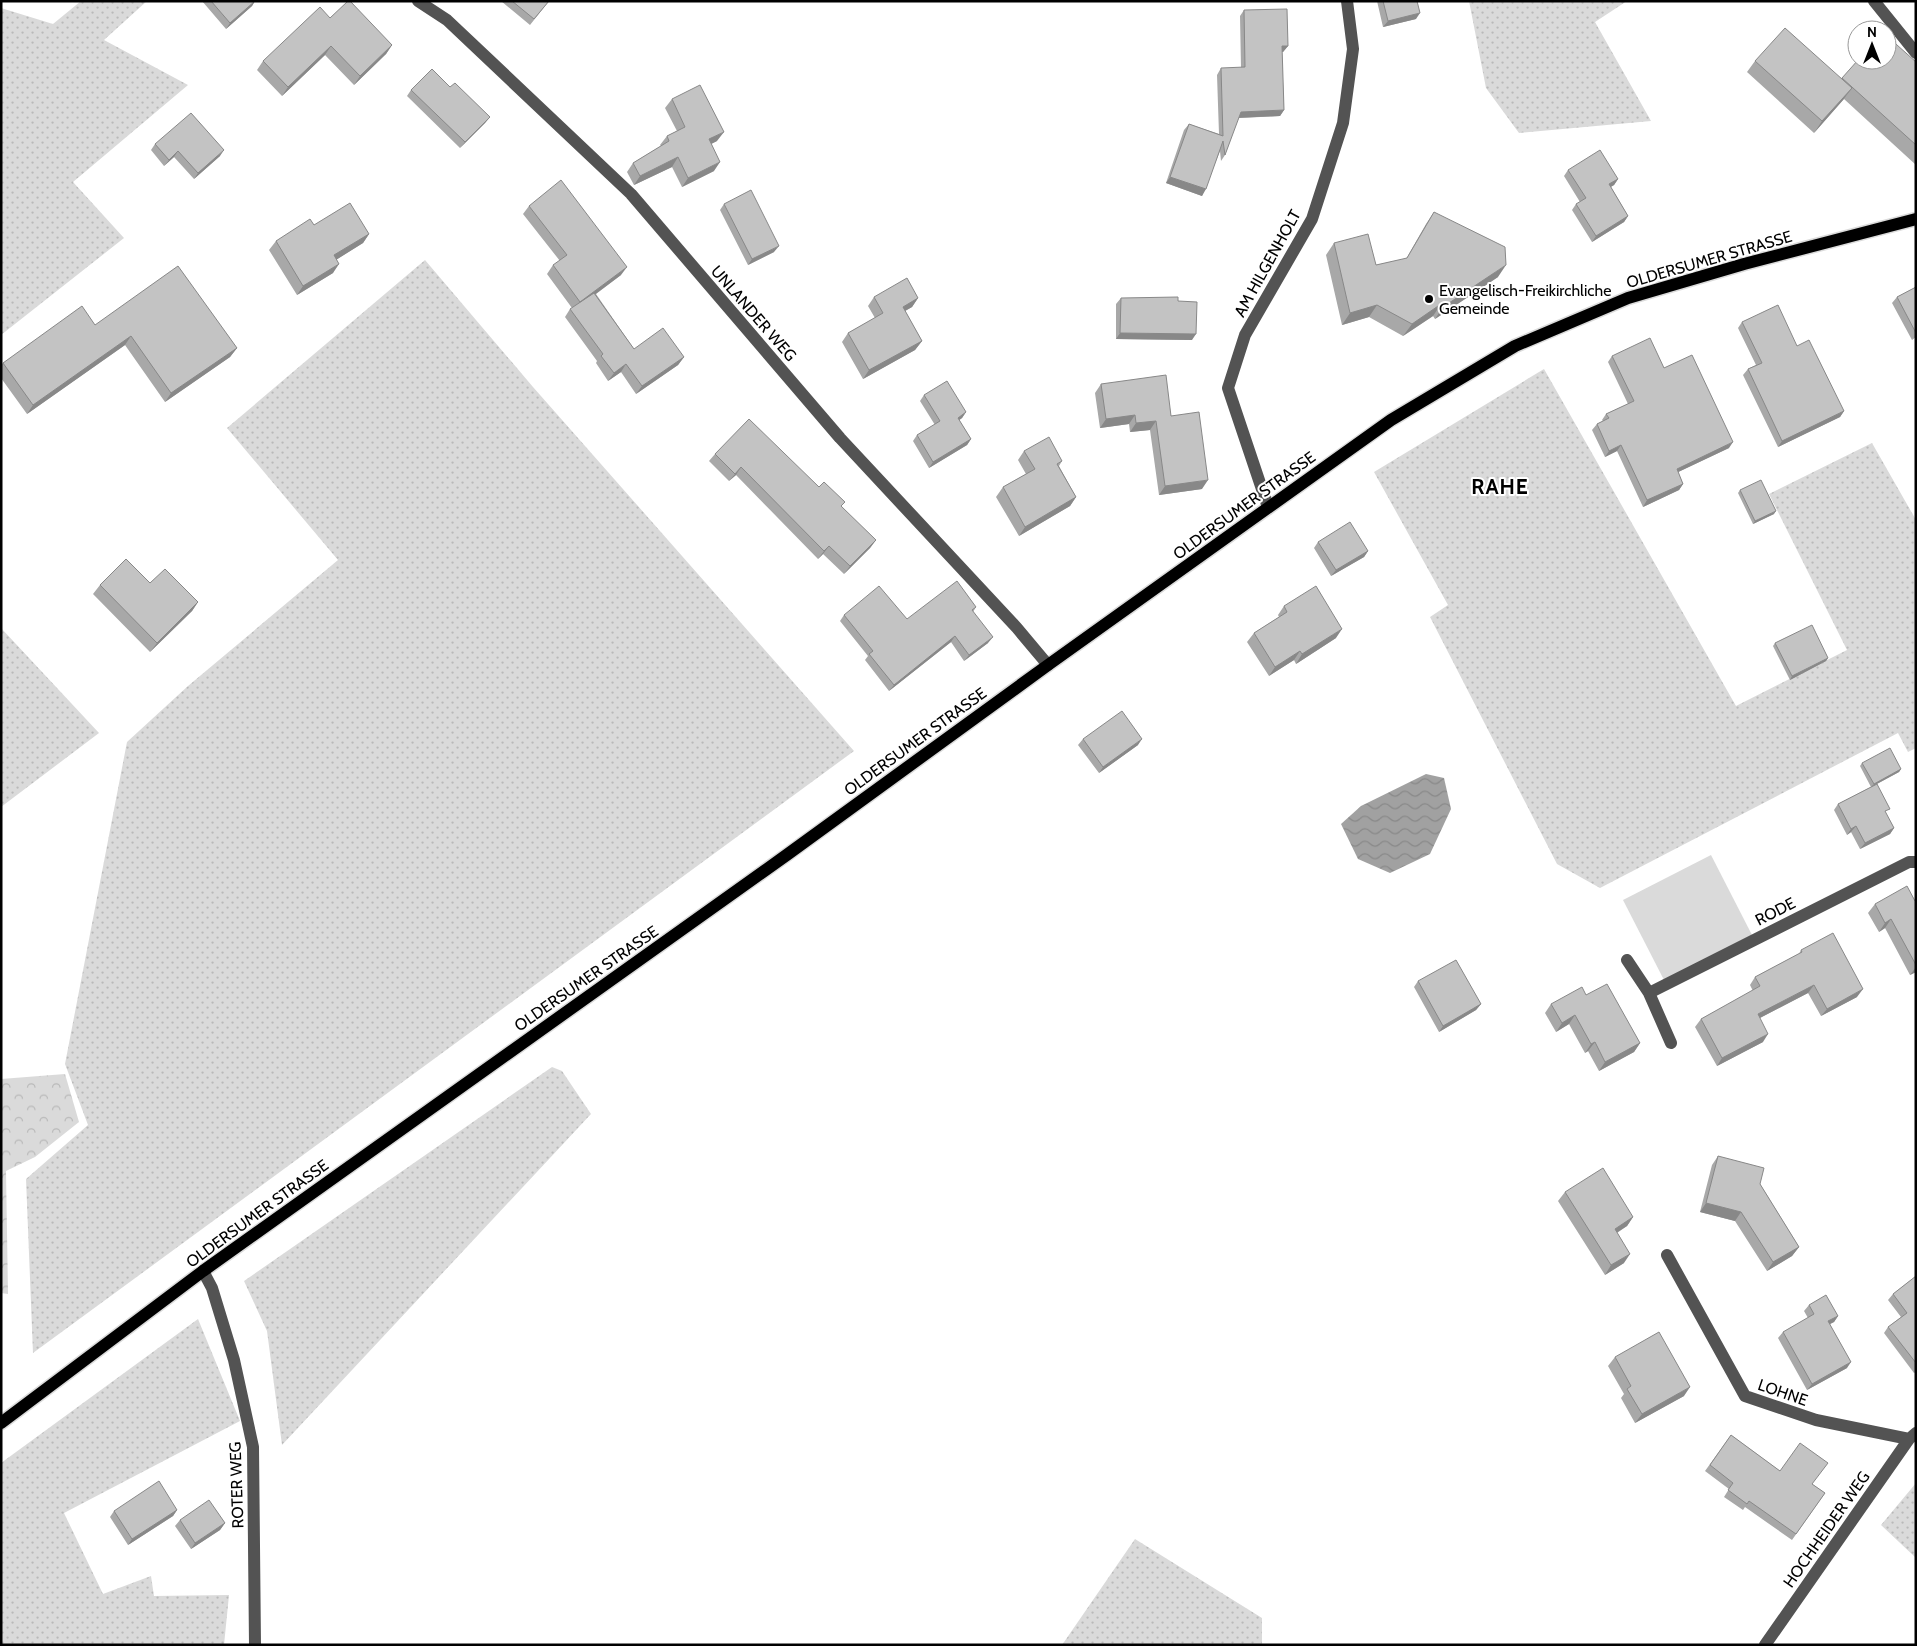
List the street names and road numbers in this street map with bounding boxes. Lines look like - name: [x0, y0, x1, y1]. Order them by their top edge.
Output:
- street label: AM HILGENHOLT: [1230, 206, 1305, 320]
- street label: OLDERSUMER STRASSE: [1624, 227, 1794, 292]
- street label: UNLANDER WEG: [707, 262, 800, 365]
- street label: OLDERSUMER STRASSE: [1169, 447, 1319, 563]
- street label: OLDERSUMER STRASSE: [840, 683, 990, 799]
- street label: RODE: [1752, 893, 1799, 930]
- street label: OLDERSUMER STRASSE: [511, 921, 662, 1035]
- street label: OLDERSUMER STRASSE: [182, 1155, 332, 1271]
- street label: LOHNE: [1755, 1375, 1810, 1410]
- street label: ROTER WEG: [225, 1441, 248, 1529]
- street label: HOCHHEIDER WEG: [1779, 1468, 1874, 1591]

